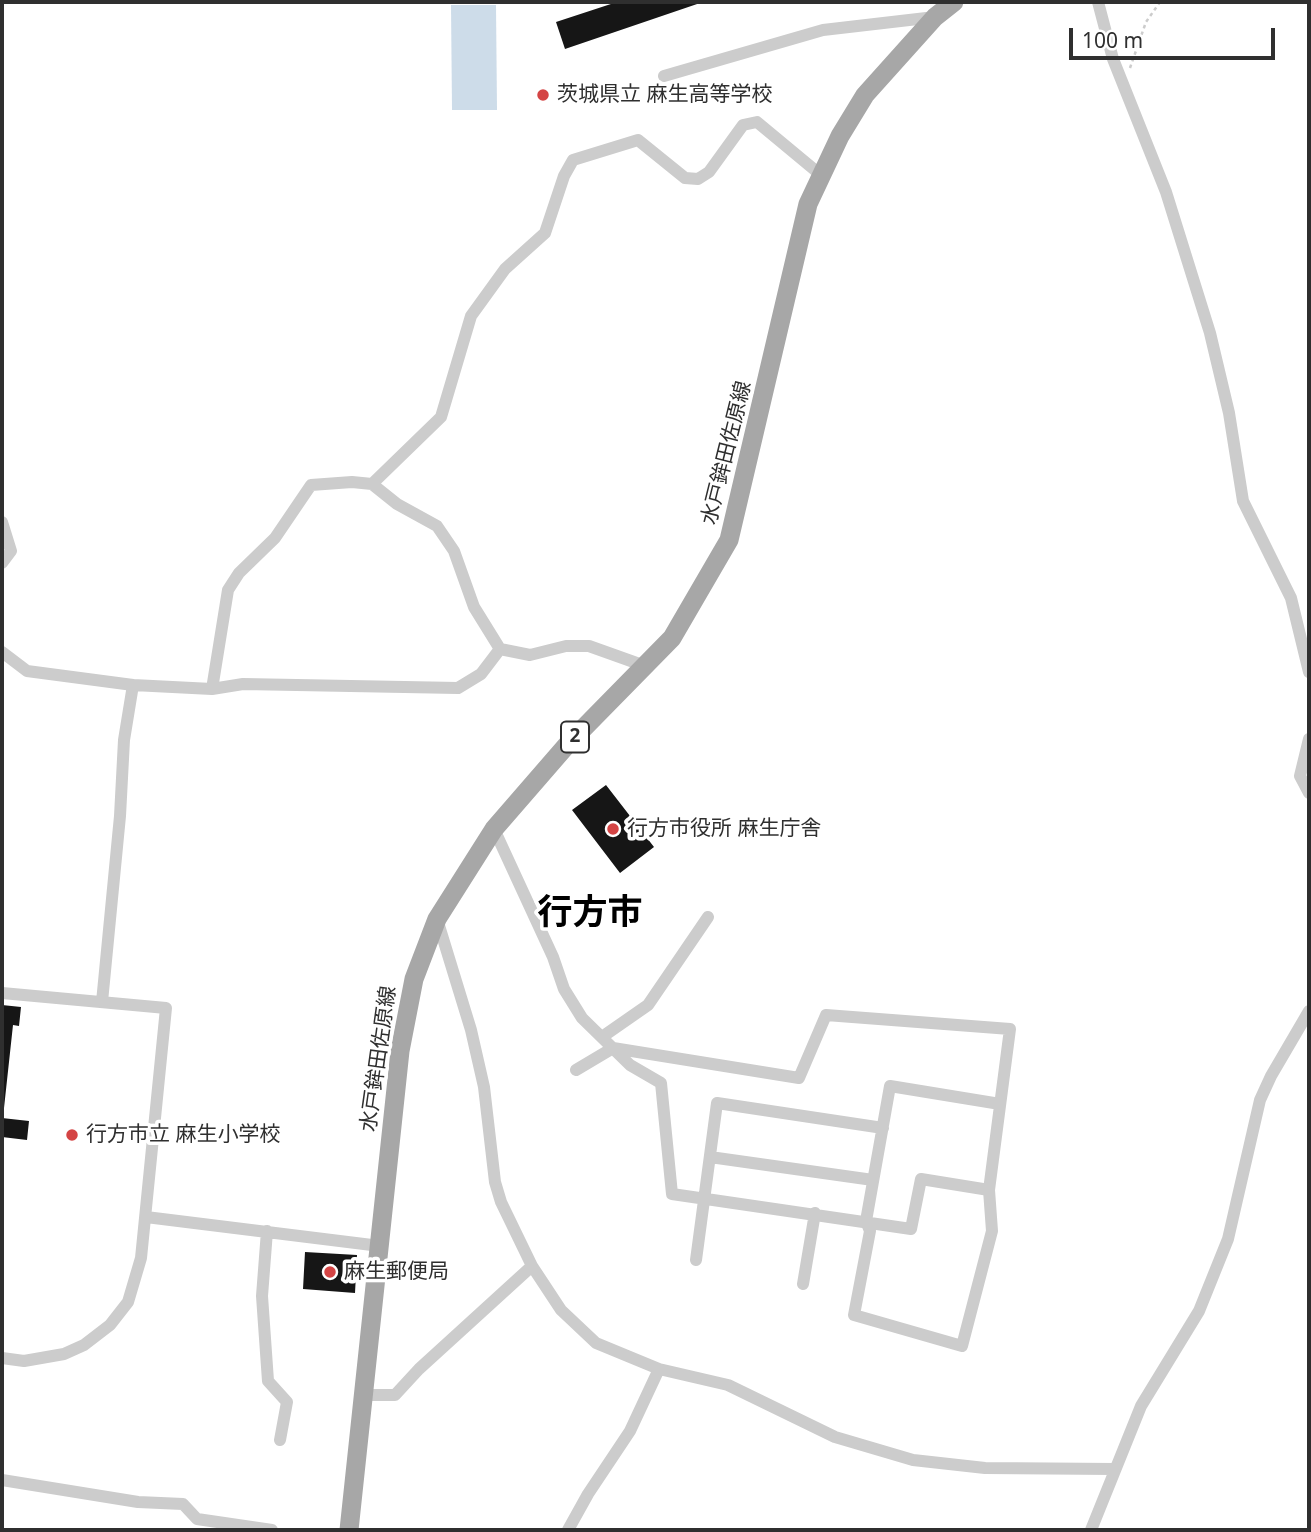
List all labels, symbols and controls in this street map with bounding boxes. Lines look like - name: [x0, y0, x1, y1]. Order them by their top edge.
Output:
- scale bar: [1073, 14, 1280, 58]
- text: 100 m: [1082, 26, 1143, 54]
- place label: 茨城県立 麻生高等学校: [557, 82, 772, 108]
- marker: 茨城県立 麻生高等学校: [535, 87, 551, 103]
- street label: 水戸鉾田佐原線: [697, 379, 757, 527]
- road number: 2: [561, 722, 589, 752]
- place label: 行方市役所 麻生庁舎: [627, 816, 821, 842]
- marker: 行方市役所 麻生庁舎: [605, 821, 621, 837]
- district label: 行方市: [538, 893, 642, 935]
- street label: 水戸鉾田佐原線: [356, 984, 402, 1134]
- place label: 行方市立 麻生小学校: [86, 1122, 280, 1148]
- marker: 行方市立 麻生小学校: [64, 1127, 80, 1143]
- place label: 麻生郵便局: [344, 1259, 449, 1285]
- marker: 麻生郵便局: [322, 1264, 338, 1280]

